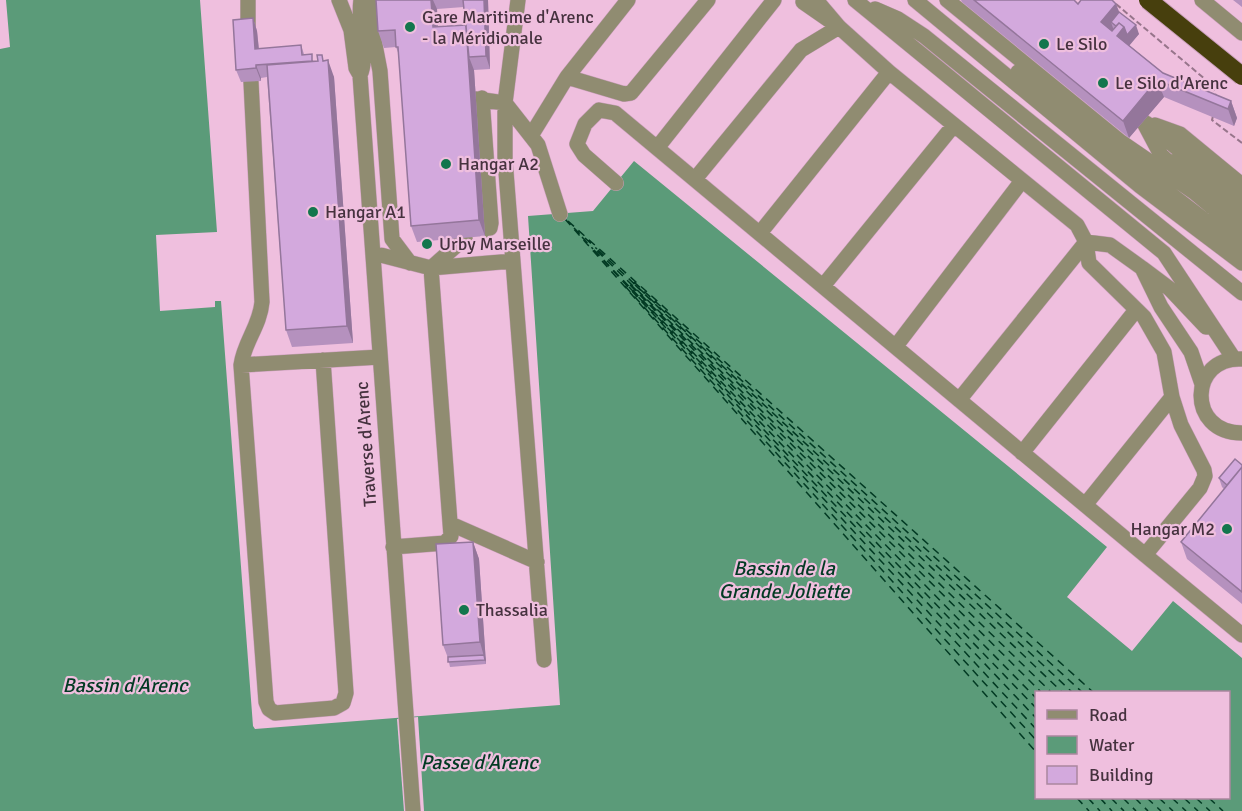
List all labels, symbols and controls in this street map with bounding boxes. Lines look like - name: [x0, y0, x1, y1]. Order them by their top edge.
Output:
- place label: Gare Maritime d'Arenc - la Méridionale: [422, 6, 594, 49]
- marker: Gare Maritime d'Arenc - la Méridionale: [403, 20, 417, 34]
- place label: Le Silo: [1056, 33, 1107, 55]
- marker: Le Silo: [1037, 37, 1051, 51]
- place label: Le Silo d'Arenc: [1115, 72, 1228, 94]
- marker: Le Silo d'Arenc: [1096, 76, 1110, 90]
- place label: Hangar A2: [458, 153, 539, 175]
- marker: Hangar A2: [439, 157, 453, 171]
- place label: Hangar A1: [325, 201, 406, 223]
- marker: Hangar A1: [306, 205, 320, 219]
- place label: Urby Marseille: [439, 233, 551, 255]
- marker: Urby Marseille: [420, 237, 434, 251]
- street label: Traverse d'Arenc: [351, 381, 381, 507]
- place label: Hangar M2: [1130, 518, 1215, 540]
- marker: Hangar M2: [1220, 522, 1234, 536]
- water label: Bassin de la Grande Joliette: [719, 556, 850, 604]
- place label: Thassalia: [476, 599, 548, 621]
- marker: Thassalia: [457, 603, 471, 617]
- water label: Bassin d'Arenc: [63, 673, 189, 698]
- legend: [1035, 691, 1230, 799]
- text: Road: [1089, 704, 1128, 726]
- text: Water: [1089, 734, 1135, 756]
- water label: Passe d'Arenc: [420, 750, 539, 775]
- text: Building: [1089, 764, 1153, 786]

